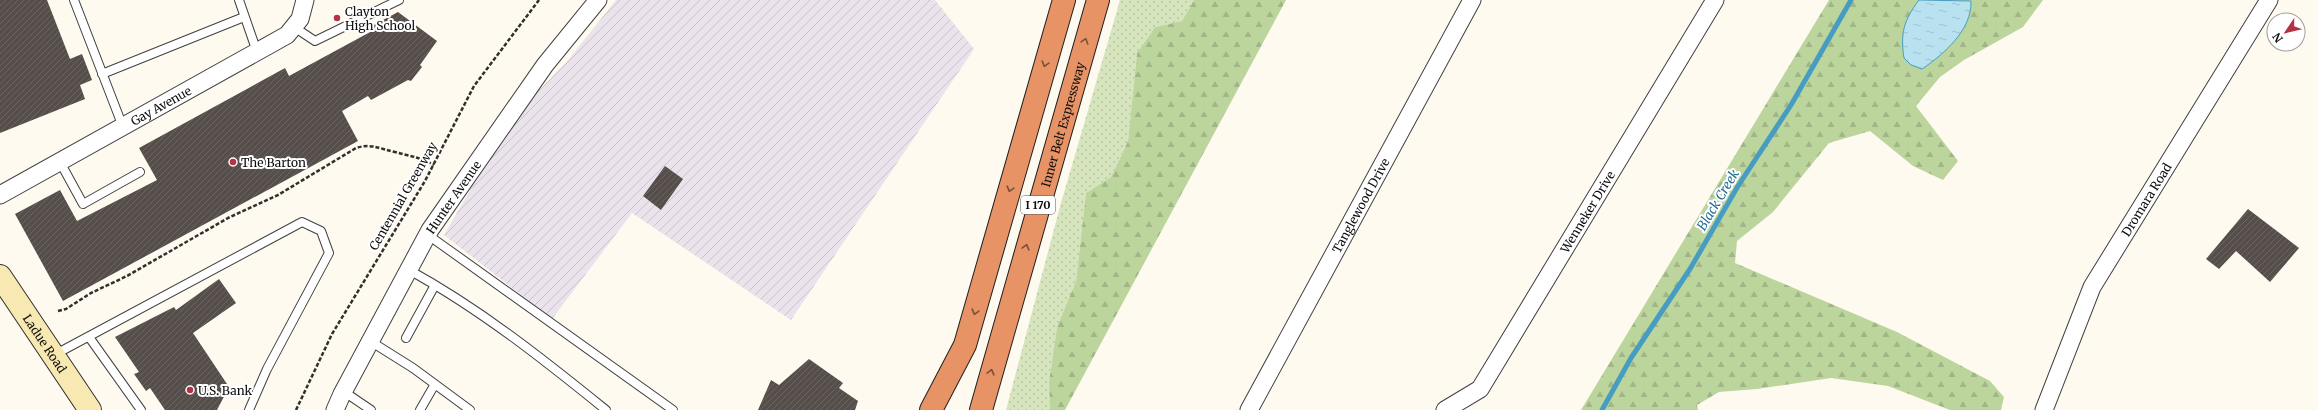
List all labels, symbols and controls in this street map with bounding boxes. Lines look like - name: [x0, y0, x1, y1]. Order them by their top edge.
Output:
- place label: Clayton High School: [345, 4, 416, 33]
- north arrow: [2266, 12, 2306, 52]
- marker: Clayton High School: [332, 13, 342, 23]
- text: N: [2269, 30, 2286, 45]
- one-way arrow: [1080, 38, 1089, 45]
- street label: Inner Belt Expressway: [1038, 60, 1087, 189]
- one-way arrow: [1041, 61, 1050, 68]
- street label: Gay Avenue: [128, 83, 194, 128]
- street label: Centennial Greenway: [366, 139, 440, 253]
- place label: The Barton: [241, 155, 306, 170]
- street label: Tanglewood Drive: [1328, 155, 1392, 255]
- marker: The Barton: [228, 157, 238, 167]
- street label: Hunter Avenue: [422, 157, 484, 236]
- street label: Dromara Road: [2118, 160, 2174, 239]
- water label: Black Creek: [1693, 166, 1743, 234]
- street label: Wenneker Drive: [1556, 168, 1618, 256]
- one-way arrow: [1006, 186, 1015, 193]
- road number: I 170: [1021, 196, 1055, 214]
- one-way arrow: [1021, 244, 1030, 251]
- one-way arrow: [971, 309, 980, 316]
- street label: Ladue Road: [20, 311, 70, 375]
- one-way arrow: [986, 369, 995, 376]
- place label: U.S. Bank: [198, 383, 253, 398]
- marker: U.S. Bank: [185, 385, 195, 395]

